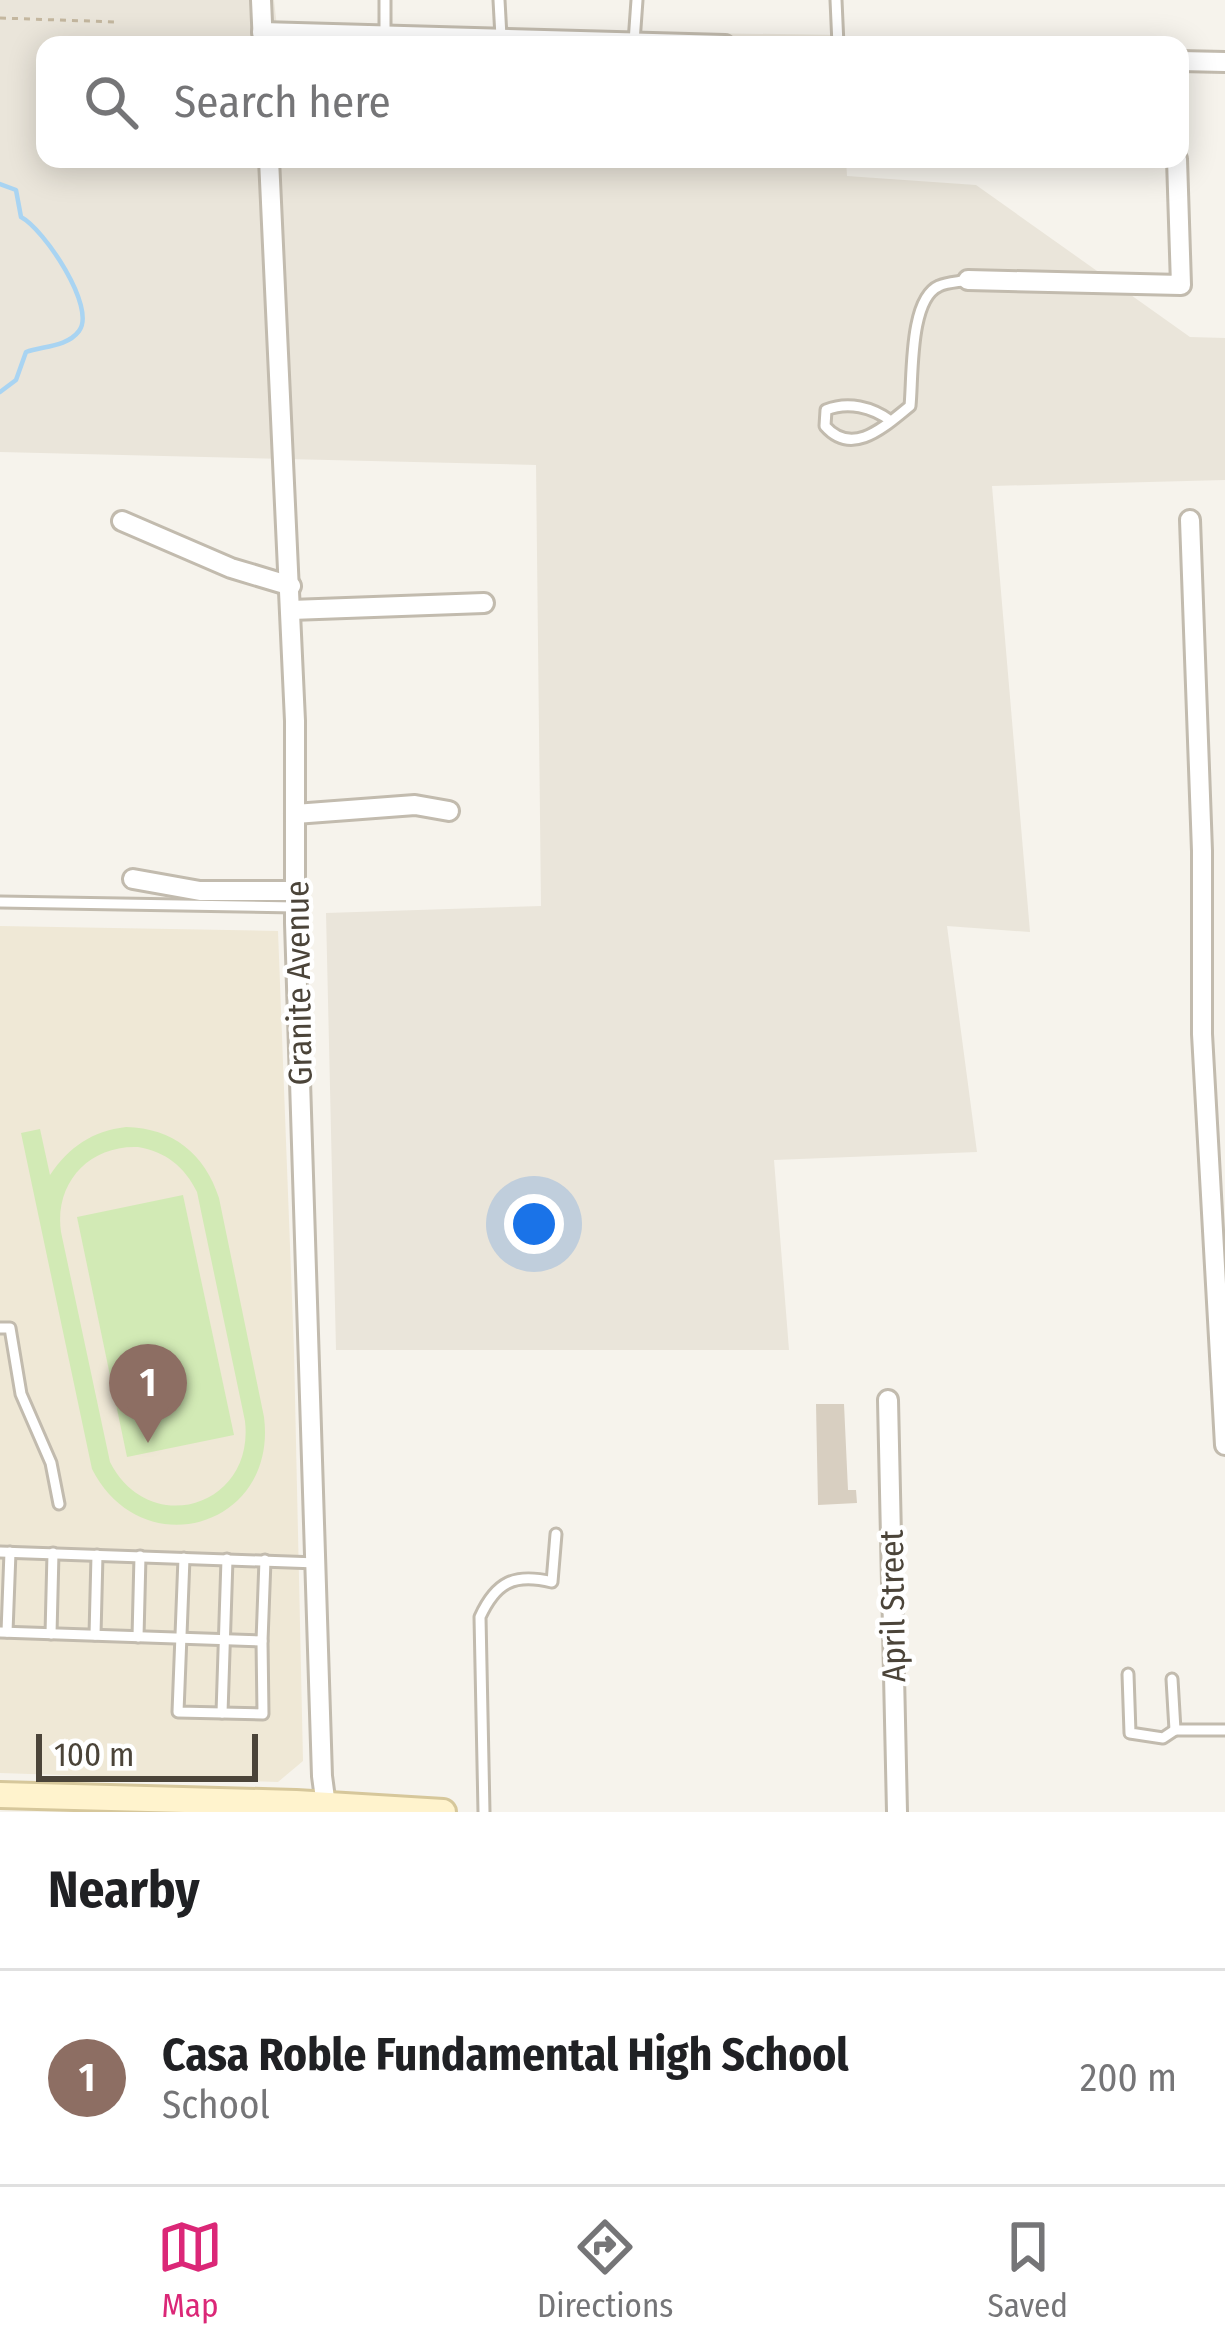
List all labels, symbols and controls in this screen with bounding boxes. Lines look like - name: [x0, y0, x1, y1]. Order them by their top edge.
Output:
- search box: [36, 36, 1189, 168]
- icon: search: [78, 69, 144, 135]
- text: Search here: [174, 75, 391, 129]
- street label: Granite Avenue: [277, 880, 321, 1086]
- your location: [504, 1194, 564, 1254]
- pin: 1: [109, 1344, 187, 1443]
- street label: April Street: [872, 1529, 914, 1683]
- scale bar: [36, 1728, 258, 1781]
- text: 100 m: [54, 1735, 134, 1775]
- text: Nearby: [48, 1859, 200, 1921]
- text: Casa Roble Fundamental High School: [162, 2028, 848, 2082]
- text: 1: [79, 2055, 95, 2101]
- text: 200 m: [1080, 2055, 1177, 2101]
- text: School: [162, 2082, 270, 2128]
- tab: Map: [157, 2214, 223, 2326]
- tab: Directions: [537, 2214, 673, 2326]
- tab: Saved: [987, 2214, 1068, 2326]

